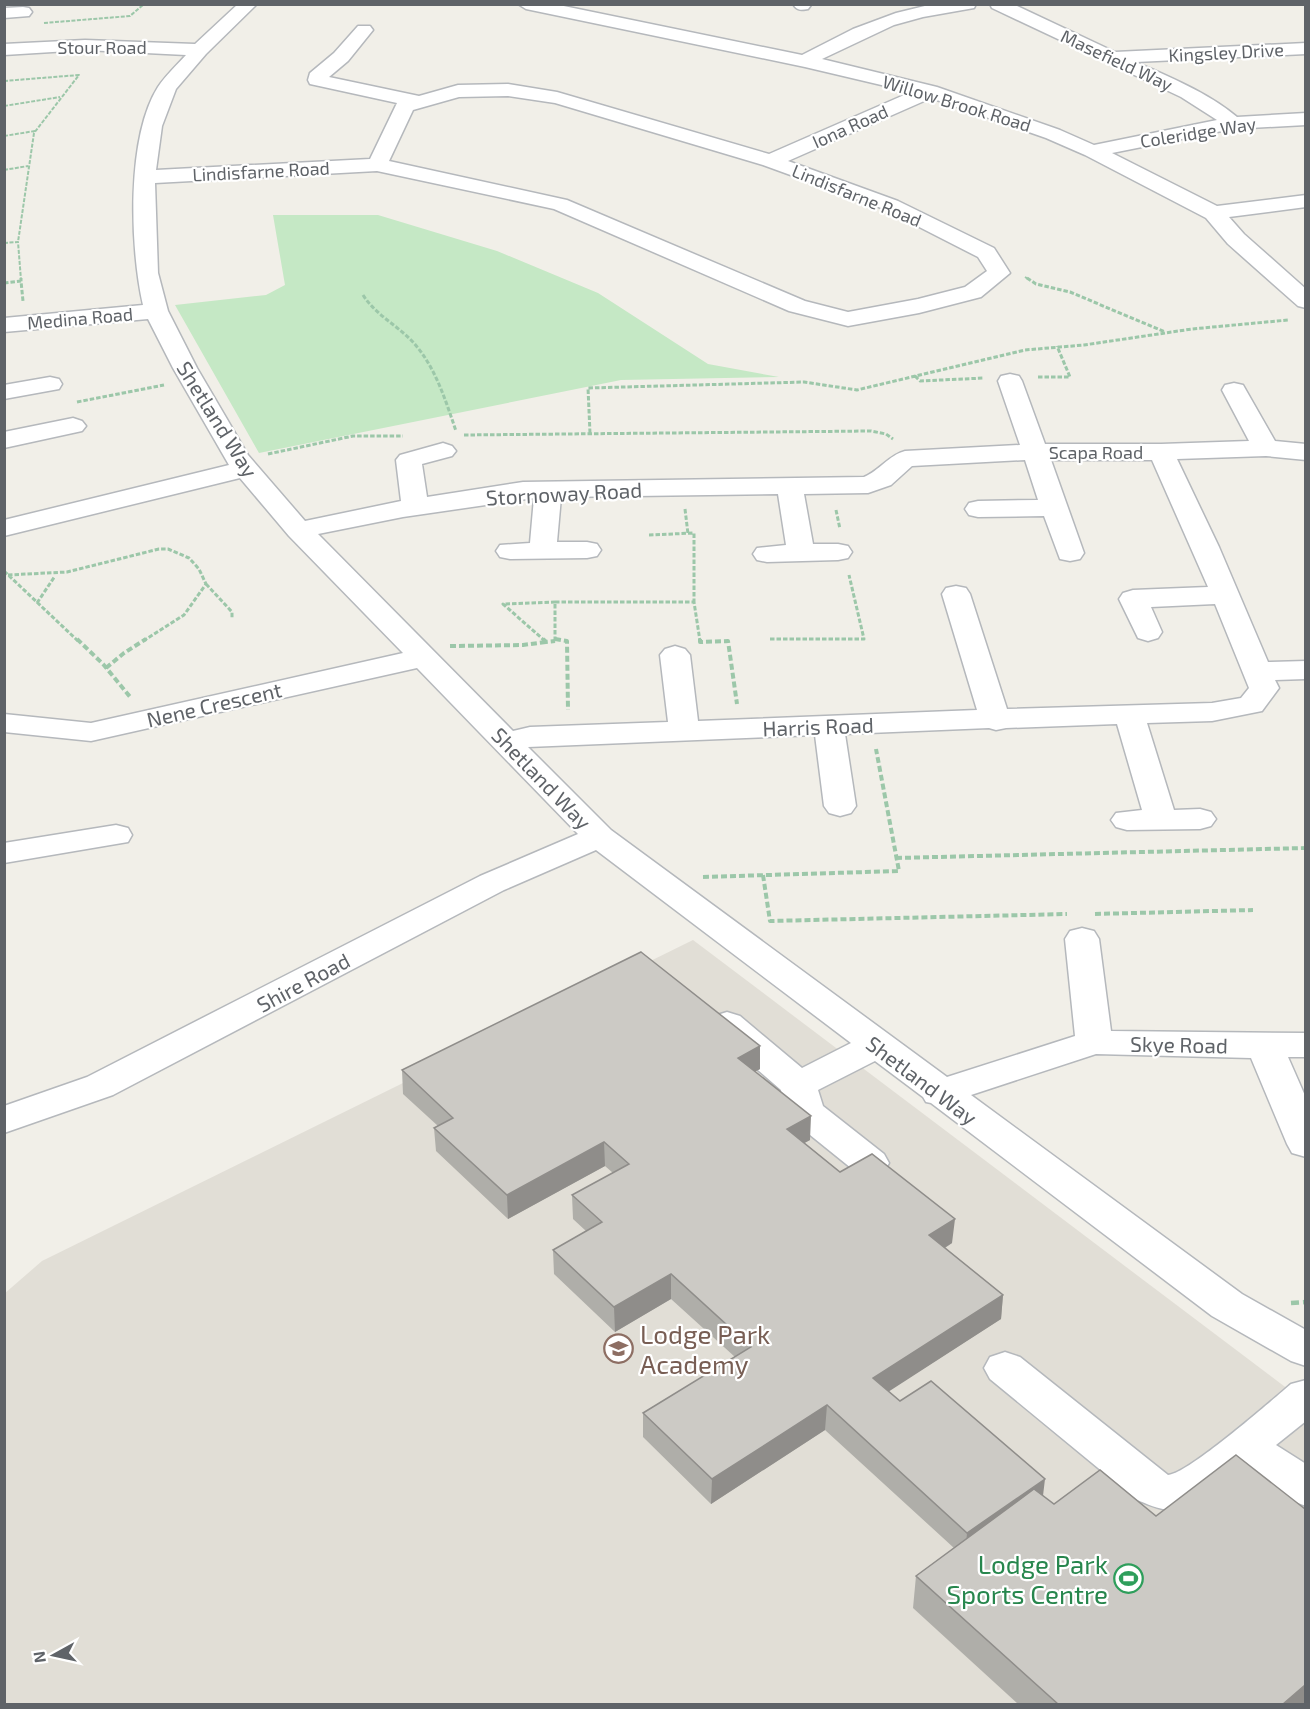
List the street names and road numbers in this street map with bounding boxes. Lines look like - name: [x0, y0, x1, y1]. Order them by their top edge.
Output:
- street label: Masefield Way: [1058, 25, 1177, 96]
- street label: Stour Road: [57, 36, 147, 58]
- street label: Kingsley Drive: [1168, 38, 1284, 66]
- street label: Willow Brook Road: [880, 70, 1034, 136]
- street label: Iona Road: [809, 100, 891, 152]
- street label: Coleridge Way: [1138, 112, 1258, 152]
- street label: Lindisfarne Road: [192, 156, 330, 186]
- street label: Lindisfarne Road: [789, 159, 925, 231]
- street label: Medina Road: [26, 302, 134, 334]
- street label: Shetland Way: [172, 356, 264, 482]
- street label: Scapa Road: [1049, 441, 1143, 463]
- street label: Stornoway Road: [485, 476, 643, 510]
- street label: Nene Crescent: [144, 676, 284, 732]
- street label: Harris Road: [762, 712, 874, 740]
- street label: Shetland Way: [487, 722, 597, 834]
- street label: Shire Road: [252, 947, 354, 1017]
- street label: Shetland Way: [862, 1030, 982, 1130]
- street label: Skye Road: [1130, 1031, 1228, 1057]

